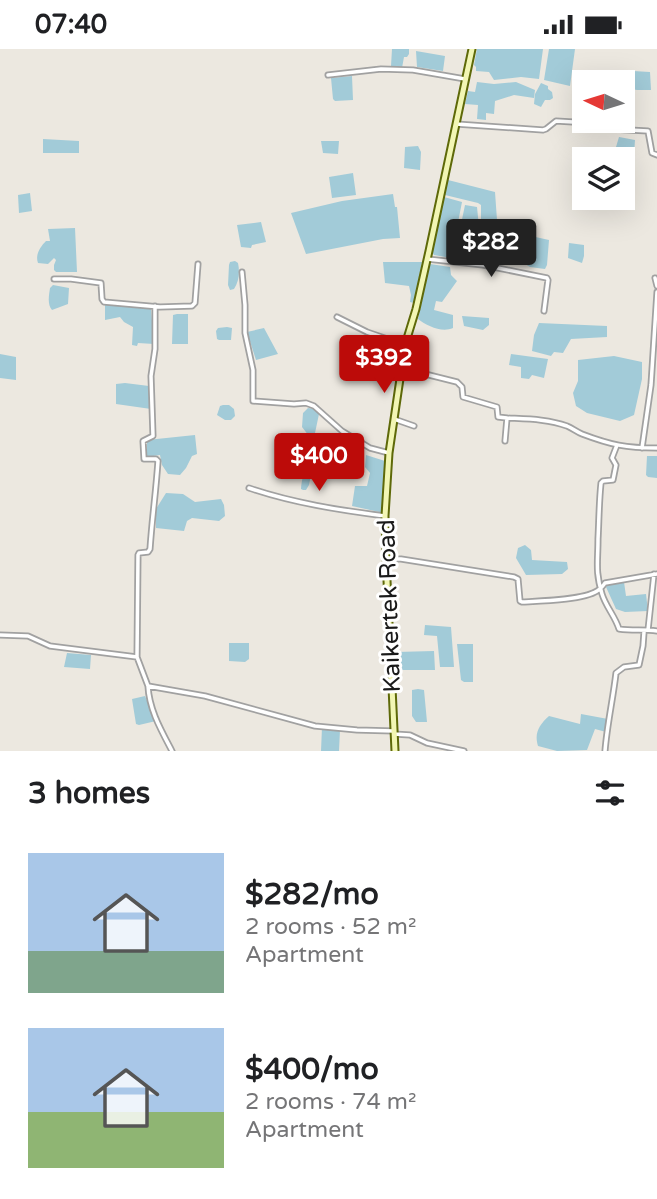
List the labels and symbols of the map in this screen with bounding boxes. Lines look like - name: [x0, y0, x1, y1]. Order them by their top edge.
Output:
- north arrow: [572, 70, 635, 133]
- pin: $282: [450, 219, 532, 279]
- pin: $392: [343, 335, 425, 395]
- pin: $400: [278, 433, 360, 493]
- street label: Kaikertek Road: [372, 519, 407, 693]

